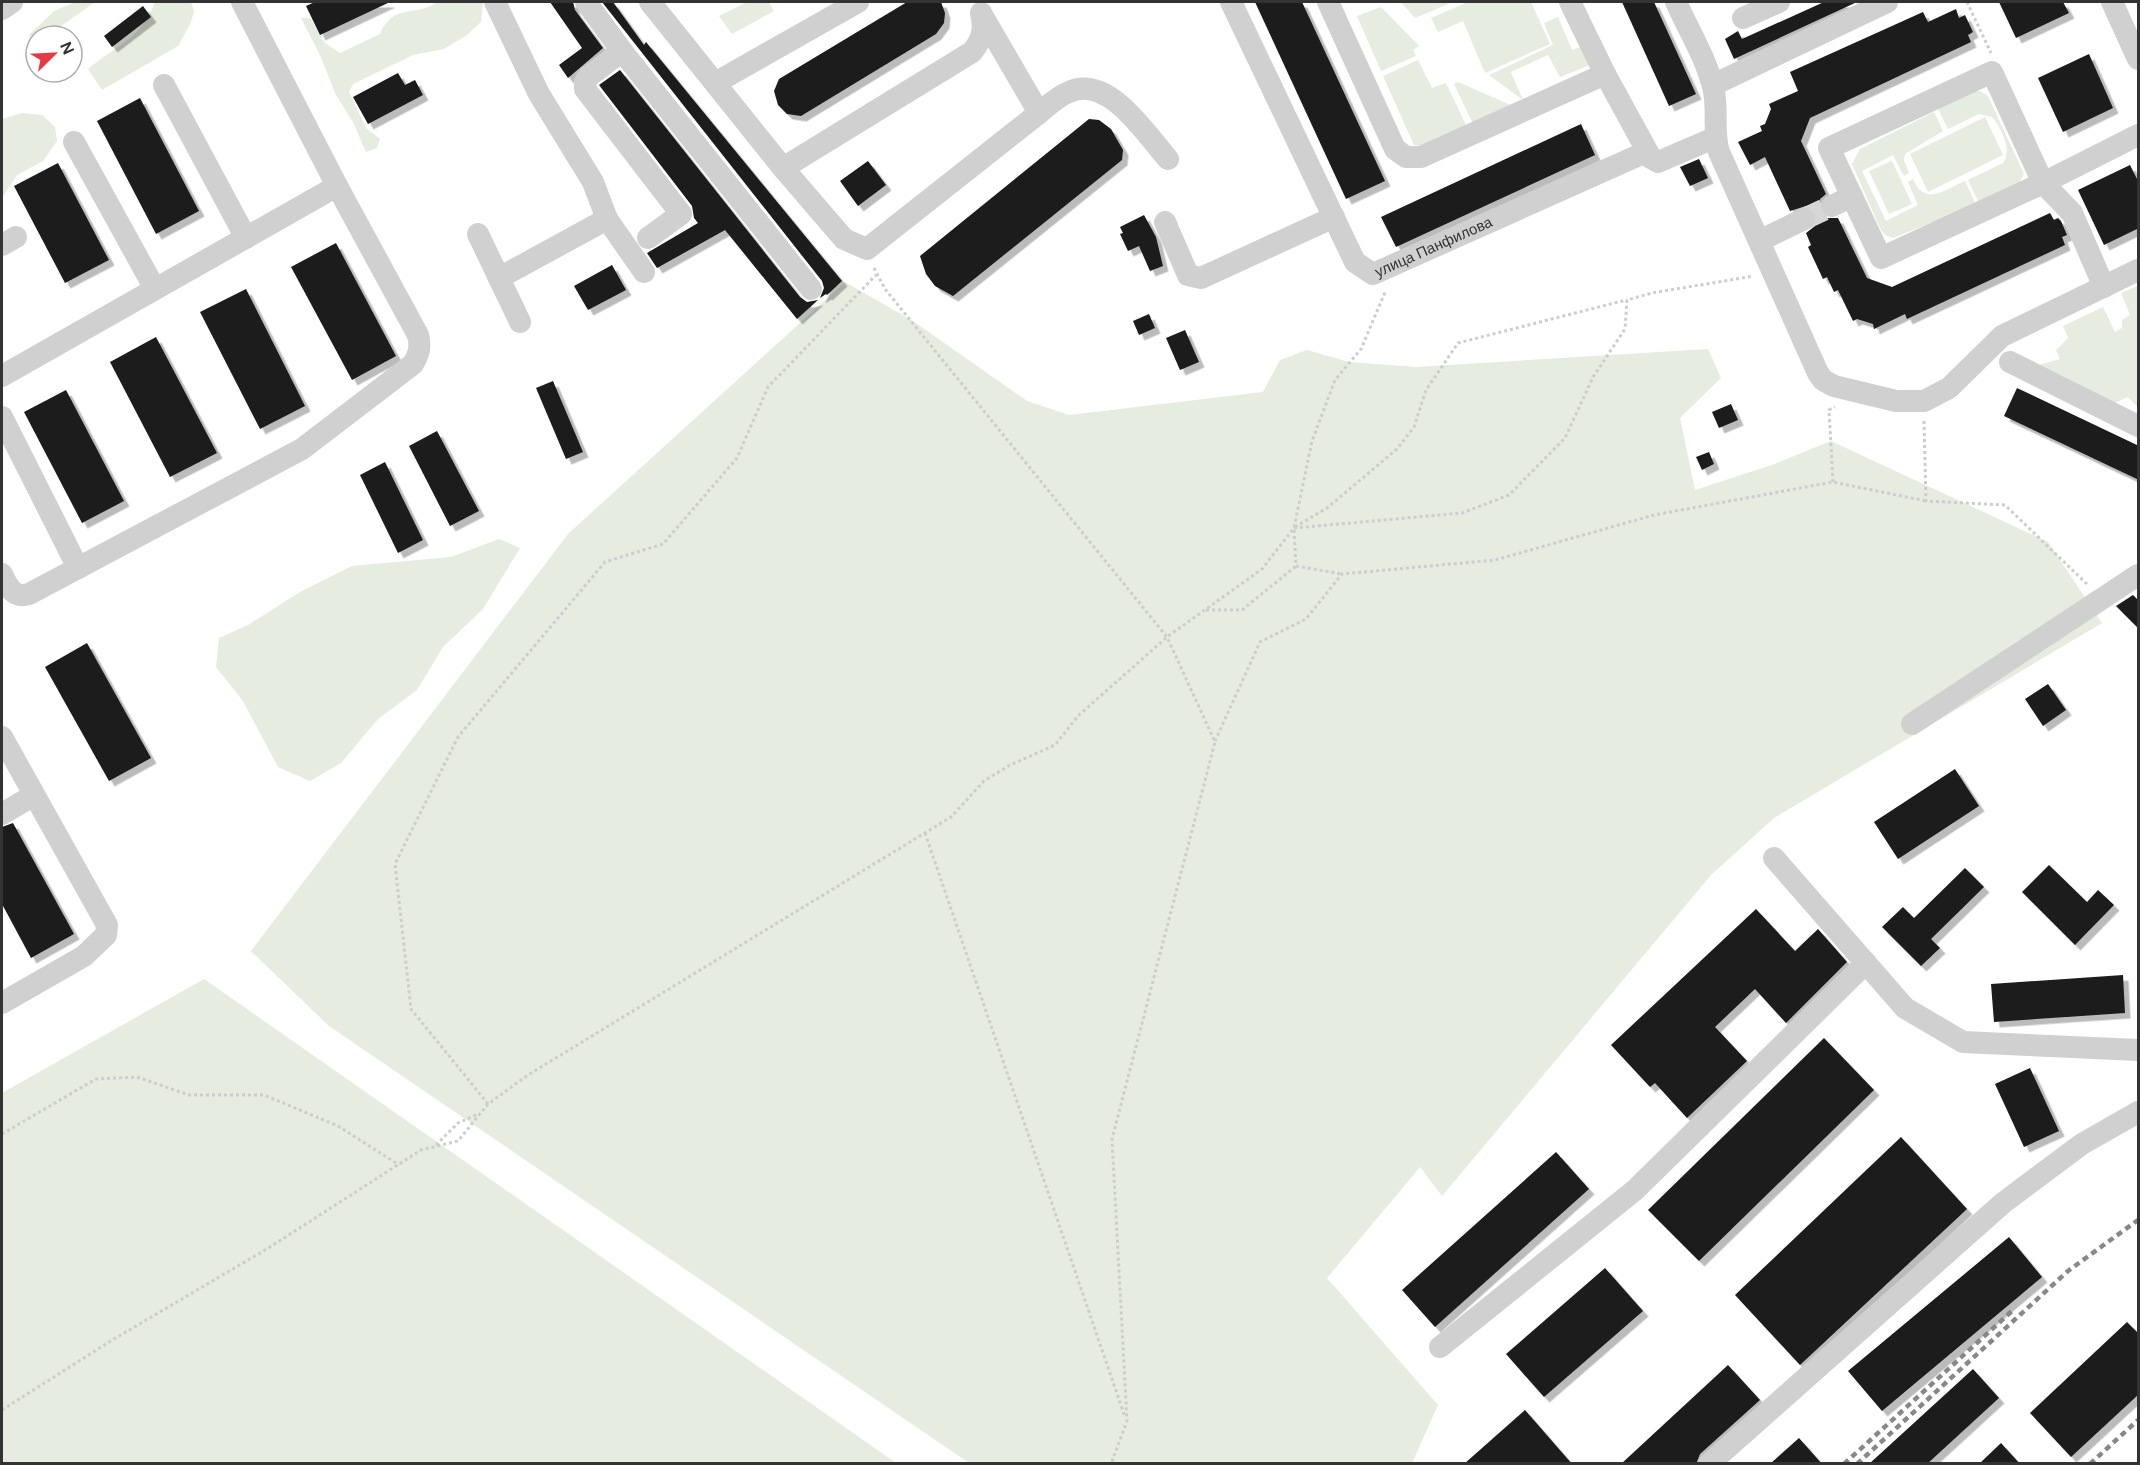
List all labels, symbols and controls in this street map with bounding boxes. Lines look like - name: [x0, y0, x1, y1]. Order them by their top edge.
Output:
- north arrow: [24, 24, 84, 84]
- text: N: [55, 39, 79, 58]
- street label: улица Панфилова: [1372, 212, 1496, 282]

